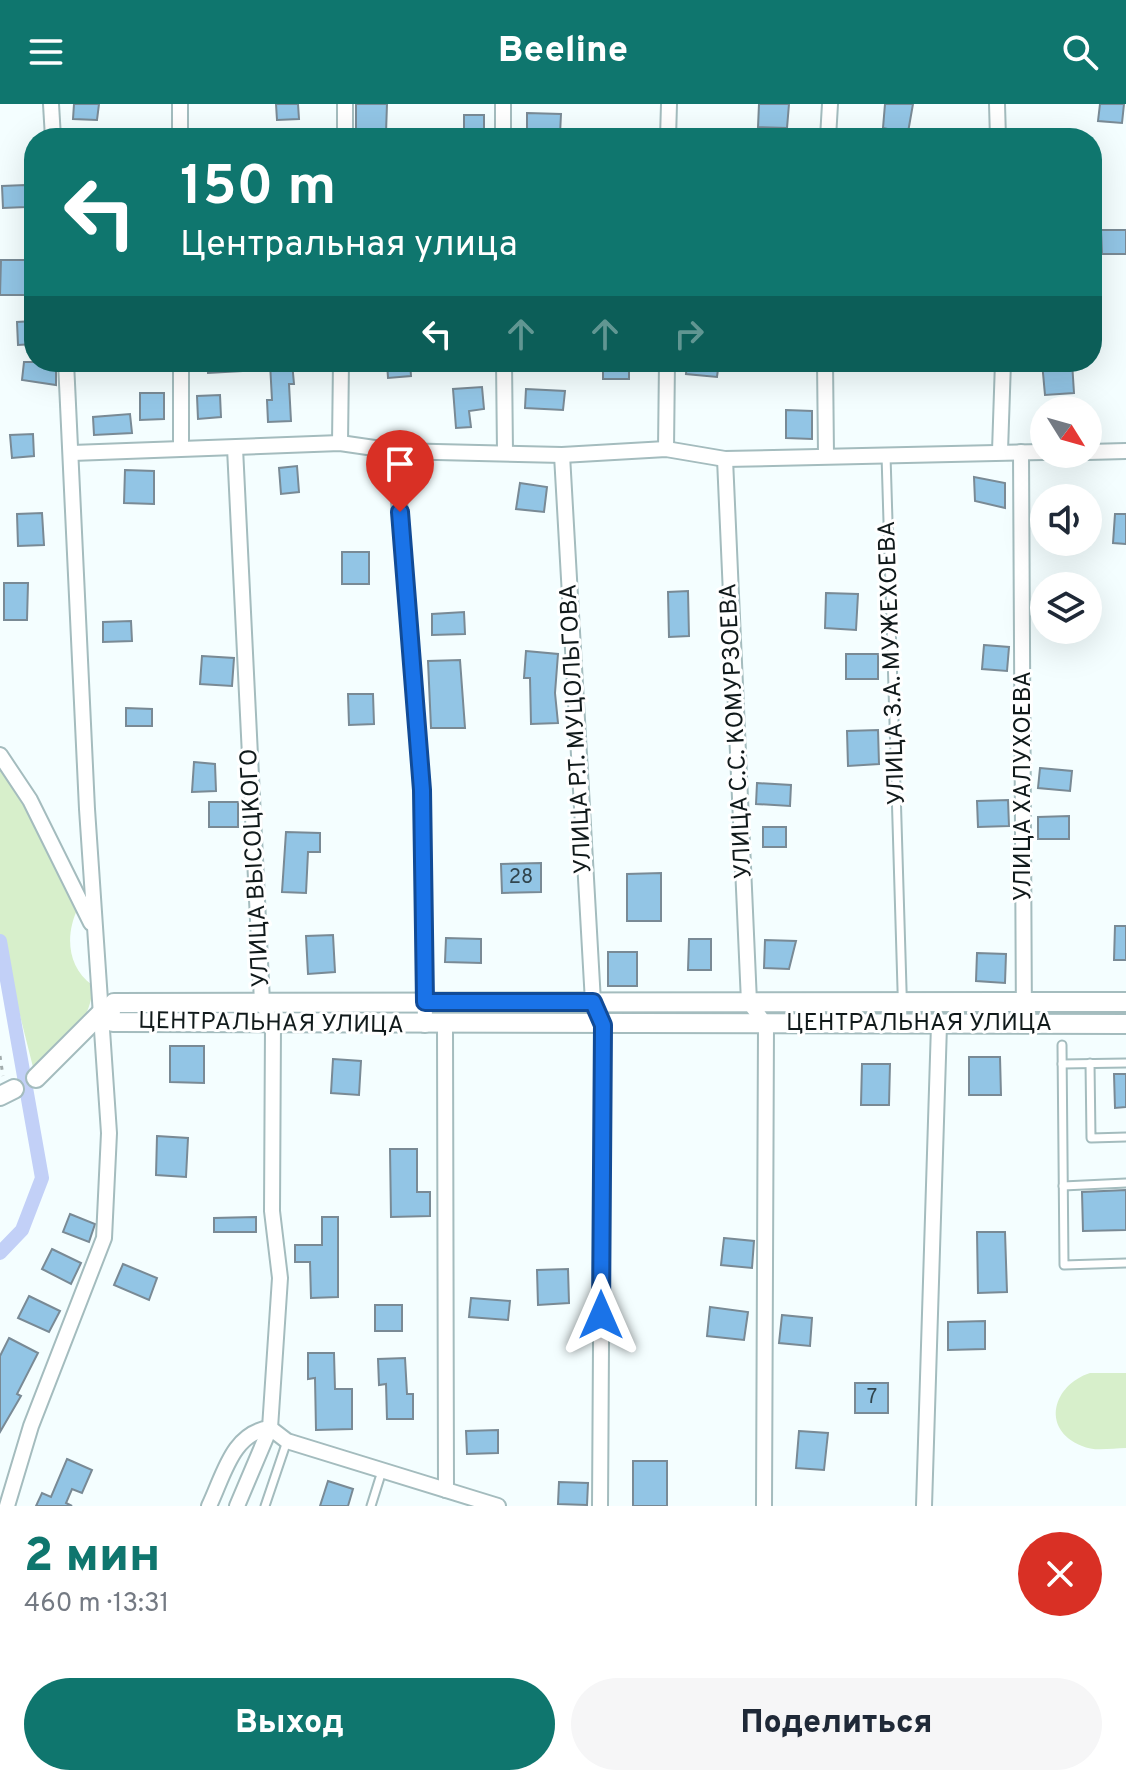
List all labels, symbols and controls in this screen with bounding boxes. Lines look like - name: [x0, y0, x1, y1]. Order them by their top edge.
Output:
- text: Beeline: [498, 29, 628, 75]
- icon: menu: [24, 30, 68, 74]
- icon: search: [1058, 30, 1102, 74]
- text: 150 m: [180, 154, 336, 224]
- icon: left: [48, 160, 152, 264]
- text: Центральная улица: [180, 223, 518, 269]
- icon: left: [415, 312, 459, 356]
- icon: ahead: [499, 312, 543, 356]
- icon: ahead: [583, 312, 627, 356]
- icon: right: [667, 312, 711, 356]
- north arrow: [1030, 396, 1102, 468]
- map controls: [1030, 396, 1102, 644]
- pin: [366, 430, 434, 512]
- icon: arrive: [378, 442, 422, 486]
- button: sound: [1030, 484, 1102, 556]
- street label: УЛИЦА З.А. МУЖЕХОЕВА: [873, 520, 913, 806]
- button: layers: [1030, 572, 1102, 644]
- street label: УЛИЦА С.С. КОМУРЗОЕВА: [714, 582, 760, 880]
- street label: УЛИЦА Р.Т. МУЦОЛЬГОВА: [554, 583, 600, 875]
- street label: УЛИЦА ХАЛУХОЕВА: [1009, 671, 1039, 901]
- street label: УЛИЦА ВЫСОЦКОГО: [235, 748, 277, 988]
- house number: 28: [509, 865, 533, 891]
- street label: ЦЕНТРАЛЬНАЯ УЛИЦА: [138, 1007, 404, 1041]
- street label: ЦЕНТРАЛЬНАЯ УЛИЦА: [786, 1009, 1052, 1039]
- position arrow: [559, 1273, 643, 1357]
- house number: 7: [867, 1385, 877, 1411]
- text: 2 мин: [24, 1528, 160, 1588]
- button: close: [1018, 1532, 1102, 1616]
- text: 460 m · 13:31: [24, 1588, 169, 1621]
- button: Выход: [24, 1678, 555, 1770]
- button: Поделиться: [571, 1678, 1102, 1770]

